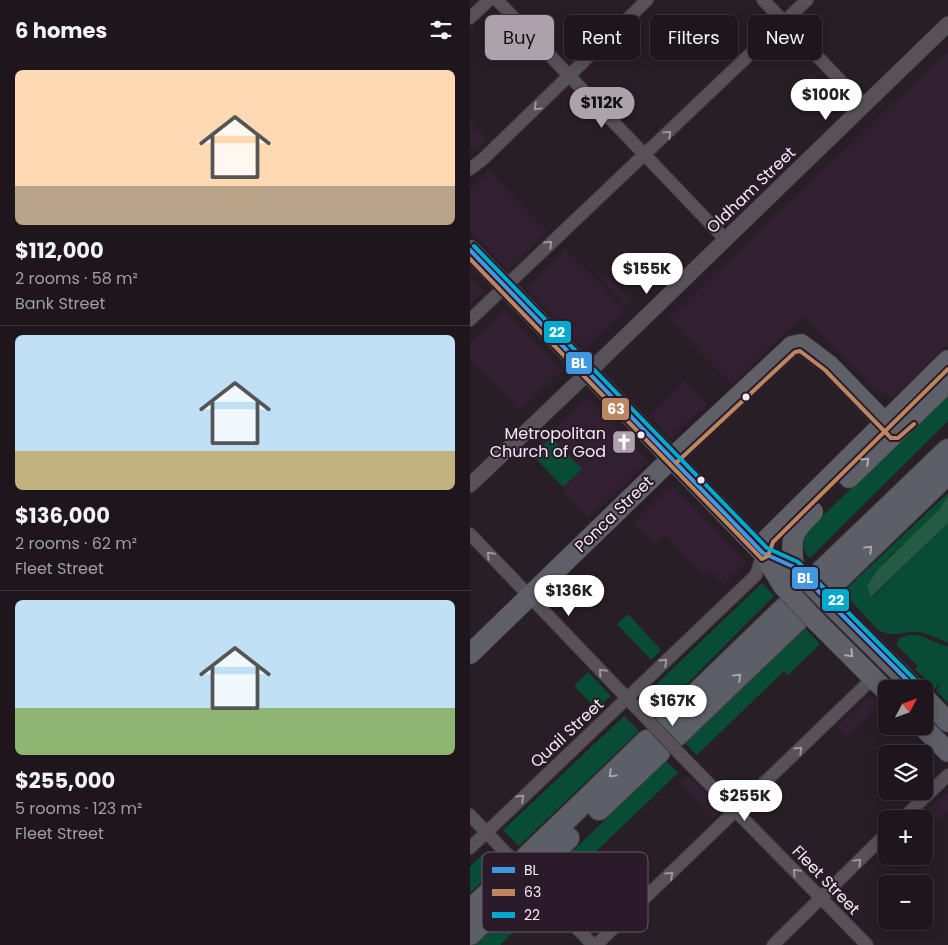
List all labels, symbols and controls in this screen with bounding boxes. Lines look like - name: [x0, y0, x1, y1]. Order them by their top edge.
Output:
- chip: Buy: [485, 15, 554, 60]
- chip: Rent: [564, 15, 640, 60]
- chip: Filters: [650, 15, 738, 60]
- chip: New: [748, 15, 822, 60]
- text: 6 homes: [15, 16, 107, 45]
- icon: filters: [427, 16, 455, 44]
- pin: $100K: [791, 78, 861, 121]
- text: $100K: [802, 83, 850, 106]
- pin: $112K: [567, 86, 637, 129]
- text: $112K: [581, 91, 623, 114]
- one-way arrow: [533, 101, 542, 110]
- icon: home: [190, 102, 280, 192]
- one-way arrow: [662, 131, 671, 140]
- street label: Oldham Street: [701, 141, 801, 239]
- text: $112,000: [15, 236, 104, 265]
- one-way arrow: [543, 241, 552, 250]
- pin: $155K: [612, 252, 682, 295]
- text: $155K: [623, 257, 671, 280]
- text: 2 rooms · 58 m²: [15, 267, 138, 290]
- text: Bank Street: [15, 292, 105, 315]
- line badge: 22: [543, 320, 572, 344]
- text: 22: [549, 322, 565, 342]
- line badge: BL: [565, 351, 593, 375]
- text: BL: [571, 353, 587, 373]
- icon: home: [190, 368, 280, 458]
- unlabelled marker: [741, 392, 751, 402]
- line badge: 63: [601, 397, 630, 421]
- text: 63: [607, 399, 625, 419]
- place label: Metropolitan Church of God: [490, 422, 606, 463]
- church icon: Metropolitan Church of God: [611, 429, 637, 455]
- unlabelled marker: [636, 430, 646, 440]
- one-way arrow: [861, 458, 870, 467]
- street label: Ponca Street: [570, 470, 659, 557]
- unlabelled marker: [696, 475, 706, 485]
- text: $136,000: [15, 501, 110, 530]
- text: 2 rooms · 62 m²: [15, 532, 137, 555]
- one-way arrow: [863, 546, 872, 555]
- one-way arrow: [487, 551, 496, 560]
- text: Fleet Street: [15, 557, 104, 580]
- line badge: BL: [791, 566, 819, 590]
- text: BL: [797, 568, 813, 588]
- pin: $136K: [534, 574, 604, 617]
- text: $136K: [545, 579, 593, 602]
- line badge: 22: [821, 588, 850, 612]
- text: 22: [828, 590, 844, 610]
- icon: home: [190, 633, 280, 723]
- one-way arrow: [844, 648, 853, 657]
- one-way arrow: [659, 659, 668, 668]
- one-way arrow: [599, 668, 608, 677]
- one-way arrow: [732, 674, 741, 683]
- north arrow: [878, 680, 932, 735]
- map controls: [878, 680, 933, 930]
- pin: $167K: [638, 684, 708, 727]
- text: $167K: [650, 689, 696, 712]
- street label: Quail Street: [525, 693, 609, 773]
- button: layers: [878, 745, 933, 800]
- one-way arrow: [793, 747, 802, 756]
- text: $255,000: [15, 766, 115, 795]
- one-way arrow: [609, 769, 618, 778]
- pin: $255K: [710, 780, 780, 822]
- text: $255K: [719, 784, 771, 807]
- one-way arrow: [515, 795, 524, 804]
- text: 5 rooms · 123 m²: [15, 797, 142, 820]
- button: +: [878, 810, 933, 865]
- text: Fleet Street: [15, 822, 104, 845]
- street label: Fleet Street: [787, 840, 865, 920]
- legend: [482, 852, 648, 932]
- one-way arrow: [852, 859, 861, 868]
- text: BL: [524, 860, 539, 880]
- one-way arrow: [793, 869, 802, 878]
- one-way arrow: [664, 872, 673, 881]
- button: −: [878, 875, 933, 930]
- text: 63: [524, 882, 541, 902]
- text: 22: [524, 905, 540, 925]

